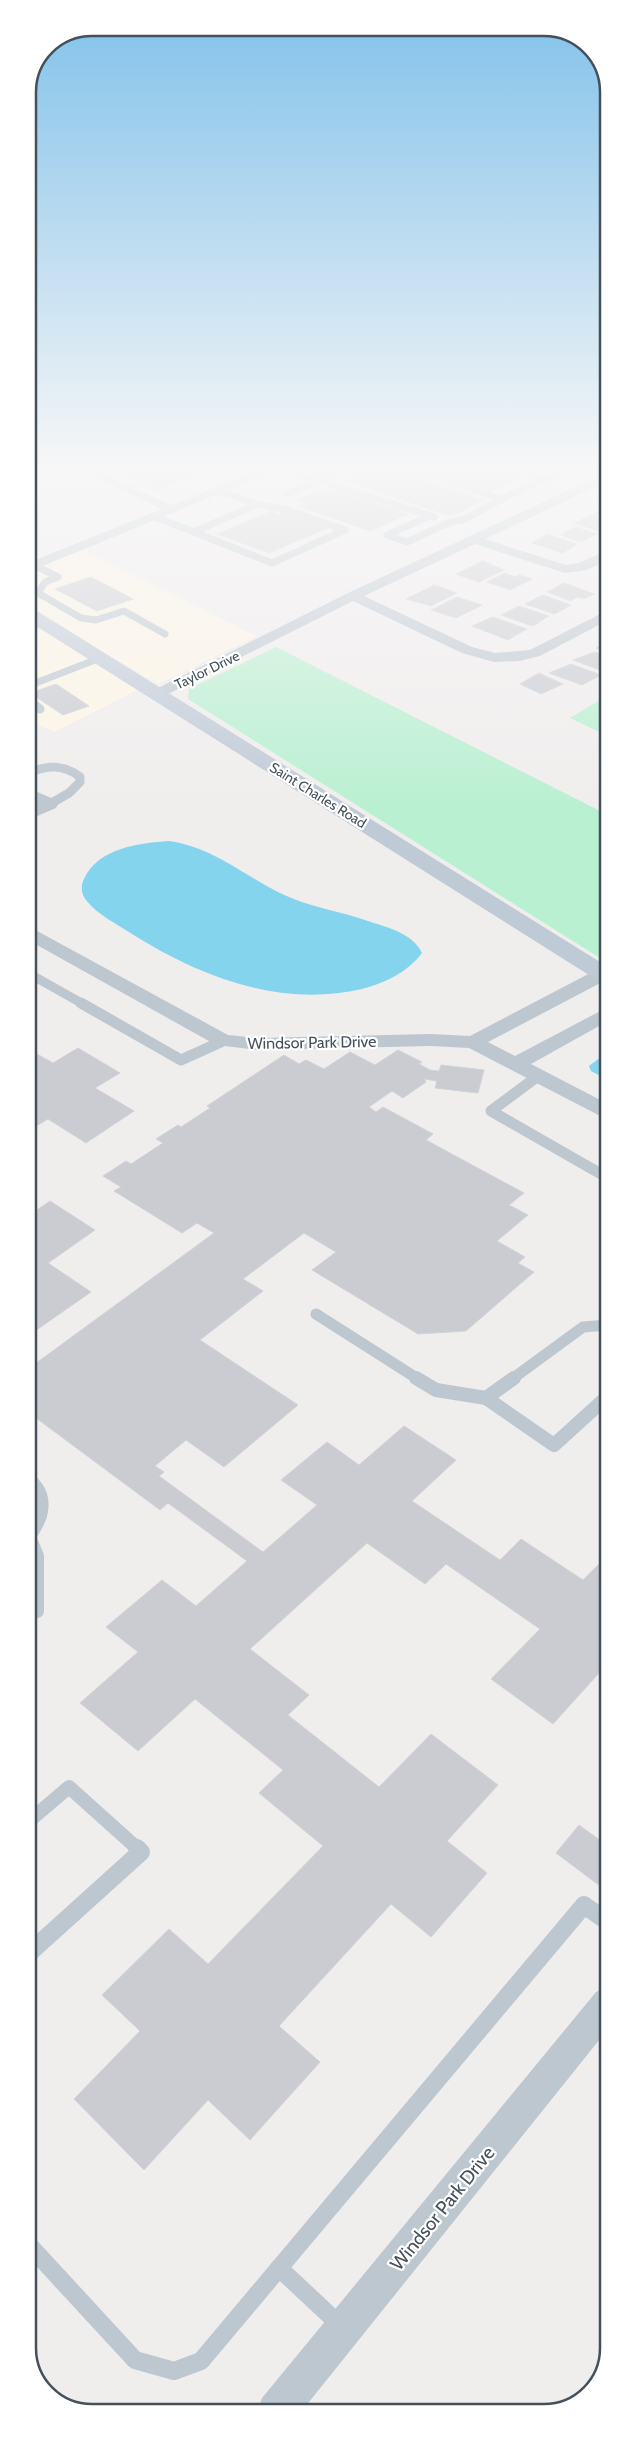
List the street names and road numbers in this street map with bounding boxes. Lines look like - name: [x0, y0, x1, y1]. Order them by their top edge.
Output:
- street label: Taylor Drive: [172, 647, 242, 693]
- street label: Saint Charles Road: [266, 758, 370, 832]
- street label: Windsor Park Drive: [248, 1032, 377, 1053]
- street label: Windsor Park Drive: [385, 2141, 500, 2275]

